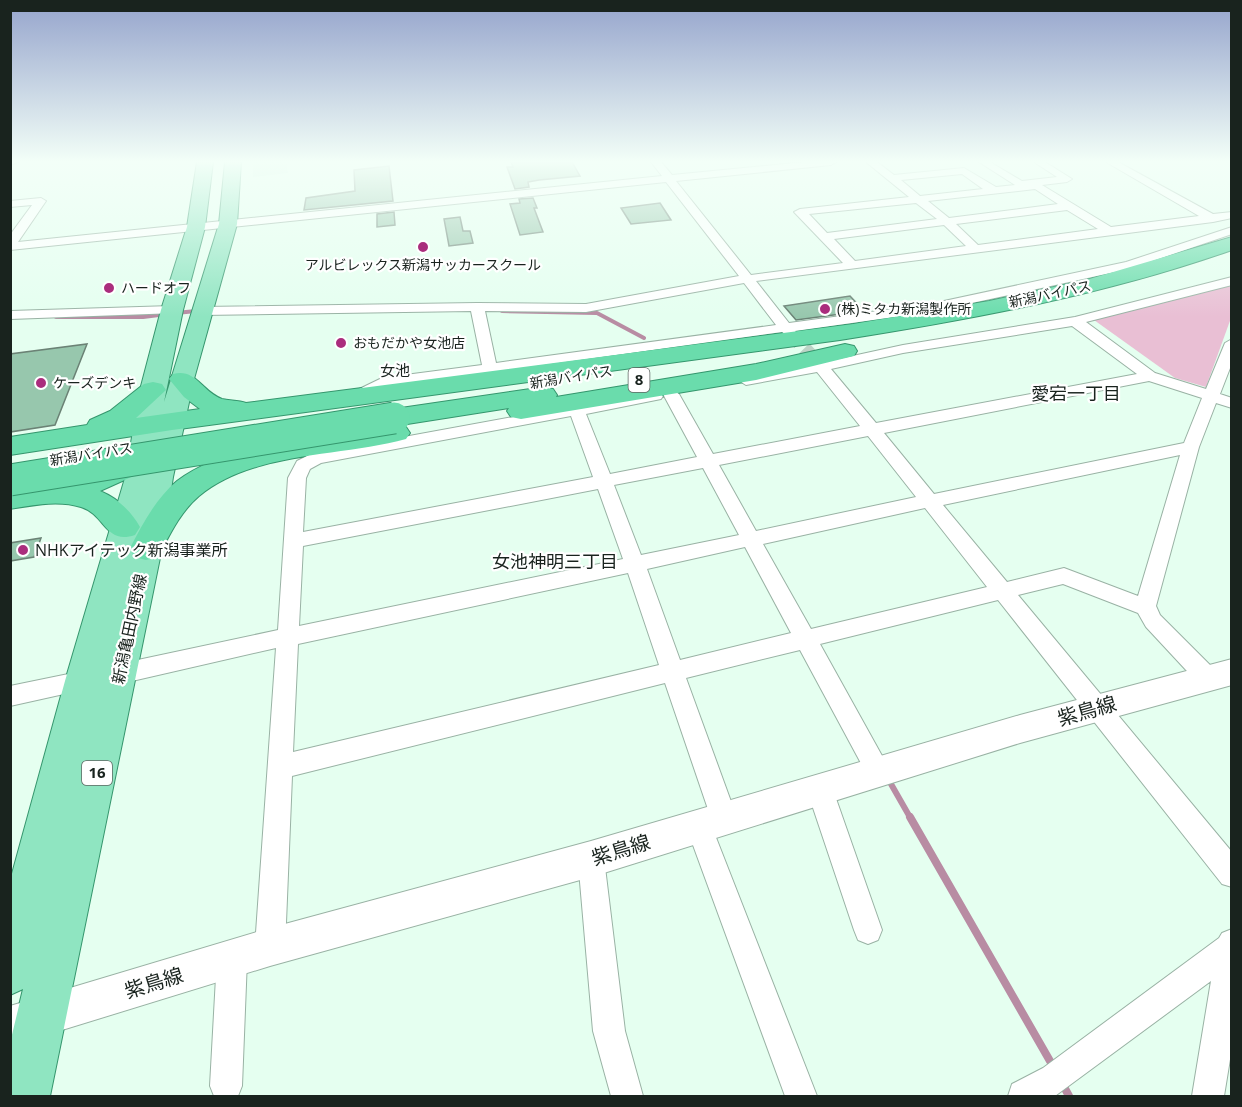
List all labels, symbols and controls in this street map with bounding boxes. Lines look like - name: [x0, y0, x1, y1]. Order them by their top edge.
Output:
- marker: アルビレックス新潟サッカースクール: [416, 240, 430, 254]
- place label: アルビレックス新潟サッカースクール: [305, 255, 541, 274]
- street label: 新潟バイパス: [1007, 276, 1093, 312]
- place label: ハードオフ: [121, 278, 191, 297]
- marker: ハードオフ: [102, 281, 116, 295]
- place label: (株)ミタカ新潟製作所: [837, 299, 971, 318]
- marker: (株)ミタカ新潟製作所: [818, 302, 832, 316]
- place label: おもだかや女池店: [353, 333, 465, 352]
- marker: おもだかや女池店: [334, 336, 348, 350]
- district label: 女池: [380, 360, 410, 380]
- street label: 新潟バイパス: [528, 361, 614, 392]
- road number: 8: [628, 368, 650, 392]
- place label: ケーズデンキ: [53, 373, 136, 392]
- marker: ケーズデンキ: [34, 376, 48, 390]
- district label: 愛宕一丁目: [1031, 381, 1121, 405]
- street label: 新潟バイパス: [48, 438, 134, 469]
- place label: NHKアイテック新潟事業所: [35, 539, 228, 561]
- marker: NHKアイテック新潟事業所: [16, 543, 30, 557]
- district label: 女池神明三丁目: [492, 549, 618, 573]
- street label: 新潟亀田内野線: [107, 572, 151, 686]
- street label: 紫鳥線: [1054, 689, 1119, 732]
- road number: 16: [82, 761, 112, 785]
- street label: 紫鳥線: [588, 828, 653, 871]
- street label: 紫鳥線: [121, 961, 186, 1004]

